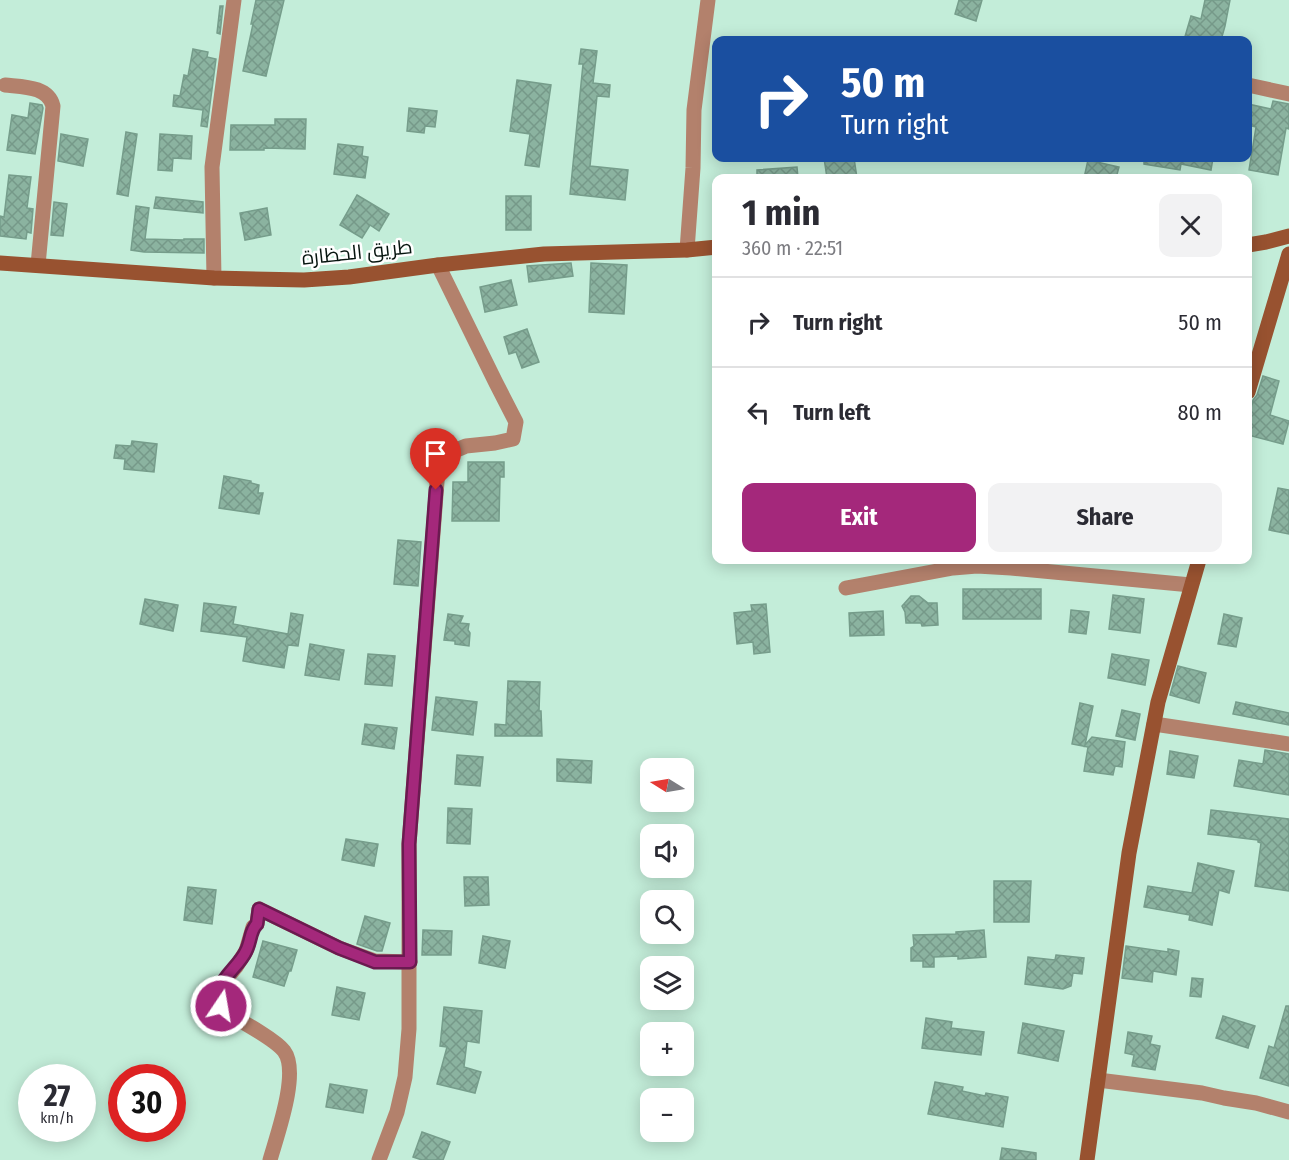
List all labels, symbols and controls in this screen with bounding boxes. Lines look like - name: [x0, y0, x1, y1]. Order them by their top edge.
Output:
- text: 50 m: [841, 58, 925, 108]
- icon: right: [742, 60, 820, 138]
- text: Turn right: [841, 109, 949, 141]
- text: 1 min: [742, 191, 820, 235]
- button: close: [1159, 194, 1222, 257]
- street label: طريق الحظارة: [300, 234, 414, 271]
- text: 360 m · 22:51: [742, 236, 843, 260]
- icon: right: [742, 306, 775, 339]
- text: Turn right: [793, 309, 882, 336]
- text: 50 m: [1178, 309, 1222, 336]
- icon: left: [742, 396, 775, 429]
- text: Turn left: [793, 399, 871, 426]
- text: 80 m: [1177, 399, 1222, 426]
- pin: [410, 428, 461, 490]
- icon: arrive: [419, 437, 452, 470]
- button: Exit: [742, 483, 976, 552]
- button: Share: [988, 483, 1222, 552]
- north arrow: [640, 758, 694, 812]
- map controls: [640, 758, 694, 1142]
- button: sound: [640, 824, 694, 878]
- button: search: [640, 890, 694, 944]
- button: layers: [640, 956, 694, 1010]
- position arrow: [189, 974, 253, 1038]
- button: +: [640, 1022, 694, 1076]
- speed limit sign: 30: [108, 1064, 186, 1142]
- text: 27: [44, 1078, 70, 1114]
- button: −: [640, 1088, 694, 1142]
- text: km/h: [40, 1109, 74, 1127]

